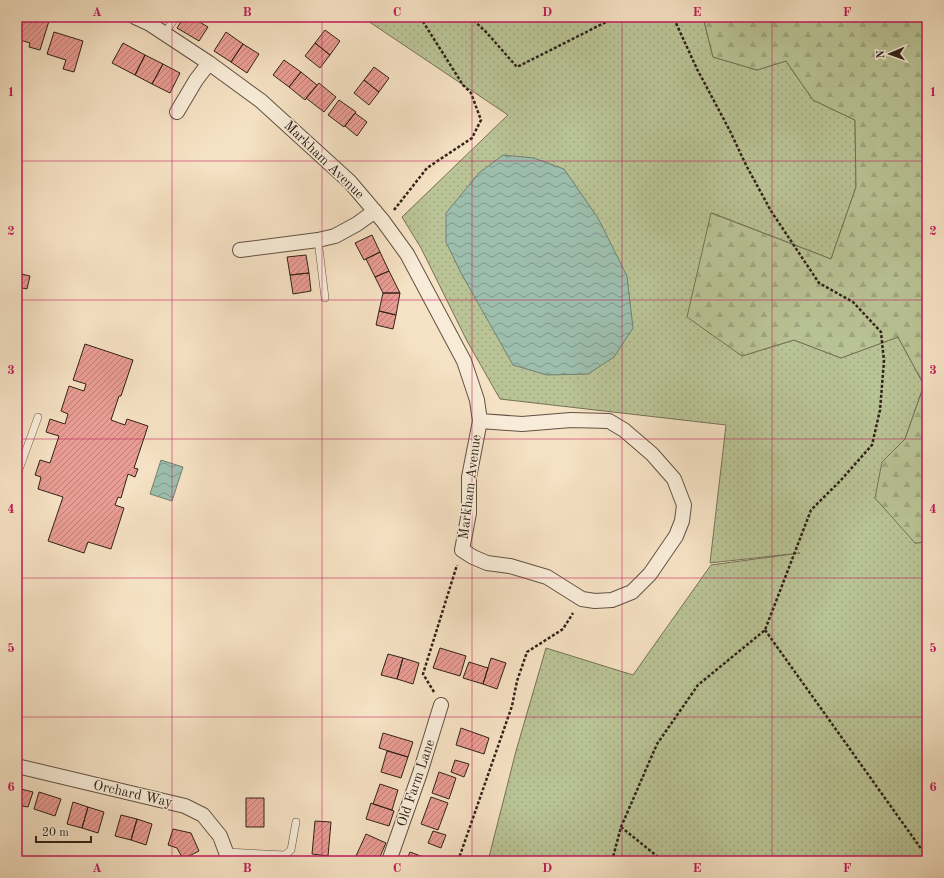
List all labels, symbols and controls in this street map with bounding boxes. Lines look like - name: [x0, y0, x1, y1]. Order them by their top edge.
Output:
- text: A: [92, 6, 102, 19]
- text: B: [242, 6, 252, 19]
- text: C: [393, 6, 401, 19]
- text: D: [542, 6, 552, 19]
- text: E: [693, 6, 702, 19]
- text: F: [843, 6, 852, 19]
- north arrow: [870, 34, 910, 74]
- text: N: [876, 49, 887, 59]
- text: 1: [7, 86, 15, 99]
- text: 1: [929, 86, 937, 99]
- street label: Markham Avenue: [281, 118, 367, 202]
- text: 2: [7, 225, 15, 238]
- text: 2: [929, 225, 937, 238]
- text: 3: [7, 364, 15, 377]
- text: 3: [929, 364, 937, 377]
- street label: Markham Avenue: [457, 434, 483, 540]
- text: 4: [7, 503, 15, 516]
- text: 4: [929, 503, 937, 516]
- text: 5: [7, 642, 15, 655]
- text: 5: [929, 642, 937, 655]
- street label: Old Farm Lane: [395, 738, 437, 828]
- street label: Orchard Way: [92, 778, 175, 810]
- text: 6: [7, 781, 15, 794]
- text: 6: [929, 781, 937, 794]
- scale bar: [36, 818, 91, 844]
- text: 20 m: [42, 827, 69, 839]
- text: A: [92, 862, 102, 875]
- text: B: [242, 862, 252, 875]
- text: C: [393, 862, 401, 875]
- text: D: [542, 862, 552, 875]
- text: E: [693, 862, 702, 875]
- text: F: [843, 862, 852, 875]

